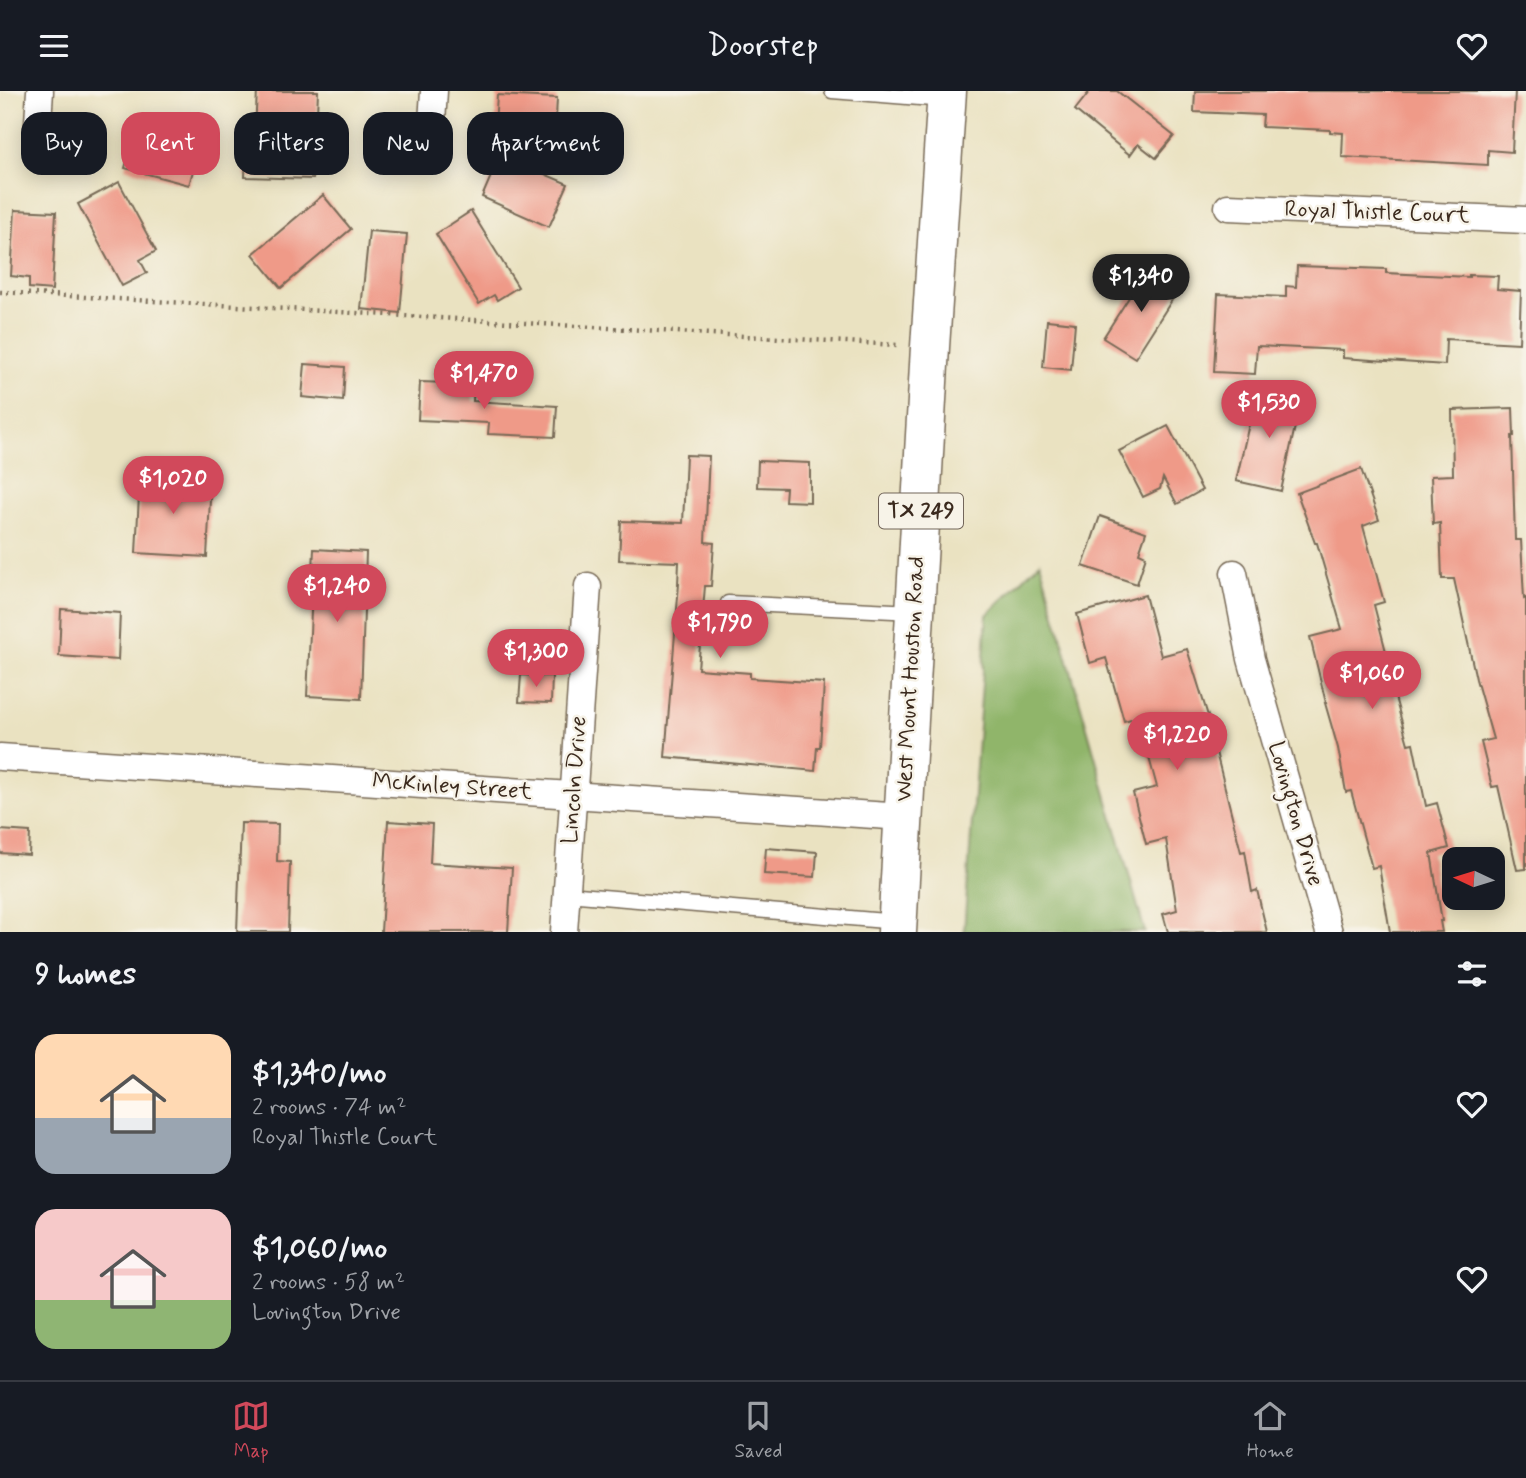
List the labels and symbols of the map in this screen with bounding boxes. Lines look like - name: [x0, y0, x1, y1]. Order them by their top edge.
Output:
- street label: Royal Thistle Court: [1284, 195, 1471, 231]
- pin: $1,340: [1084, 255, 1198, 314]
- pin: $1,470: [427, 351, 541, 411]
- pin: $1,530: [1212, 381, 1326, 440]
- pin: $1,020: [116, 457, 230, 516]
- road number: TX 249: [879, 493, 963, 529]
- street label: West Mount Houston Road: [890, 555, 932, 803]
- pin: $1,240: [280, 565, 394, 624]
- pin: $1,790: [663, 601, 777, 660]
- pin: $1,300: [479, 629, 593, 689]
- pin: $1,060: [1315, 651, 1429, 711]
- pin: $1,220: [1120, 713, 1234, 772]
- street label: Lincoln Drive: [556, 715, 594, 845]
- street label: Lovington Drive: [1258, 738, 1330, 890]
- street label: McKinley Street: [371, 766, 533, 808]
- north arrow: [1442, 847, 1505, 910]

